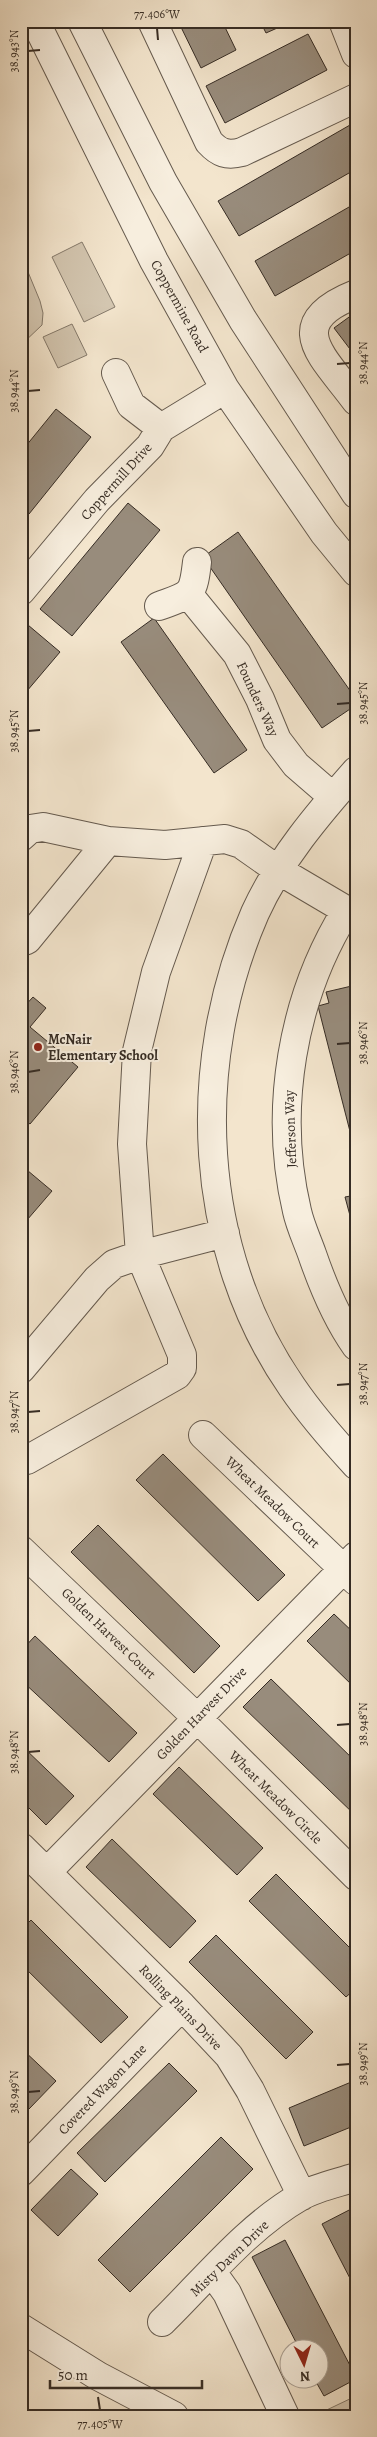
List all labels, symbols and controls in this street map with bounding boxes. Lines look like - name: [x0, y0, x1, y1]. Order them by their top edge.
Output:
- text: 77.406°W: [134, 6, 181, 22]
- text: 38.943°N: [6, 29, 22, 72]
- street label: Coppermine Road: [146, 256, 213, 356]
- text: 38.944°N: [355, 341, 371, 385]
- text: 38.944°N: [6, 369, 22, 413]
- street label: Coppermill Drive: [76, 438, 156, 524]
- street label: Founders Way: [232, 659, 284, 740]
- text: 38.945°N: [355, 681, 371, 724]
- text: 38.945°N: [6, 709, 22, 752]
- text: 38.946°N: [355, 1021, 371, 1065]
- place label: McNair Elementary School: [48, 1030, 158, 1065]
- marker: McNair Elementary School: [32, 1041, 44, 1053]
- text: 38.946°N: [6, 1050, 22, 1094]
- street label: Jefferson Way: [280, 1089, 301, 1168]
- text: 38.947°N: [355, 1362, 371, 1405]
- text: 38.947°N: [6, 1390, 22, 1433]
- street label: Wheat Meadow Court: [220, 1451, 324, 1553]
- street label: Golden Harvest Court: [57, 1583, 160, 1684]
- street label: Golden Harvest Drive: [152, 1663, 251, 1764]
- text: 38.948°N: [355, 1702, 371, 1746]
- text: 38.948°N: [6, 1730, 22, 1774]
- street label: Wheat Meadow Circle: [224, 1746, 327, 1848]
- street label: Rolling Plains Drive: [135, 1960, 227, 2054]
- street label: Covered Wagon Lane: [54, 2040, 151, 2139]
- text: 38.949°N: [355, 2042, 371, 2086]
- text: 38.949°N: [6, 2070, 22, 2114]
- street label: Misty Dawn Drive: [186, 2216, 273, 2301]
- north arrow: [280, 2340, 330, 2390]
- scale bar: [50, 2357, 202, 2389]
- text: 50 m: [58, 2365, 88, 2385]
- text: N: [299, 2367, 311, 2386]
- text: 77.405°W: [77, 2416, 124, 2432]

